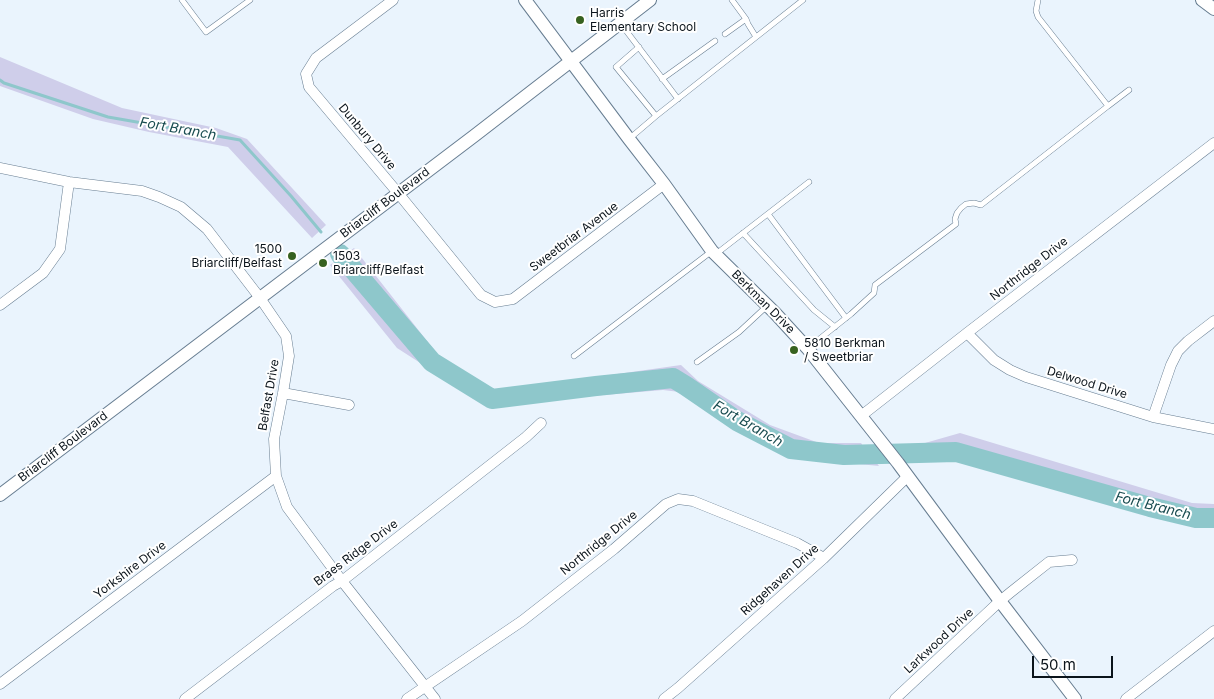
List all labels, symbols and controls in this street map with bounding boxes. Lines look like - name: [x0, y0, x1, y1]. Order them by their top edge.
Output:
- place label: Harris Elementary School: [590, 6, 696, 34]
- marker: Harris Elementary School: [574, 14, 586, 26]
- street label: Dunbury Drive: [335, 101, 399, 173]
- water label: Fort Branch: [138, 114, 218, 144]
- street label: Briarcliff Boulevard: [338, 165, 432, 241]
- street label: Sweetbriar Avenue: [527, 199, 621, 275]
- street label: Northridge Drive: [987, 234, 1071, 304]
- place label: 1500 Briarcliff/Belfast: [191, 242, 282, 270]
- place label: 1503 Briarcliff/Belfast: [333, 249, 424, 277]
- marker: 1500 Briarcliff/Belfast: [286, 250, 298, 262]
- marker: 1503 Briarcliff/Belfast: [317, 257, 329, 269]
- street label: Berkman Drive: [728, 267, 798, 337]
- place label: 5810 Berkman / Sweetbriar: [804, 336, 885, 364]
- marker: 5810 Berkman / Sweetbriar: [788, 344, 800, 356]
- street label: Belfast Drive: [256, 358, 282, 432]
- street label: Delwood Drive: [1045, 364, 1129, 402]
- water label: Fort Branch: [710, 397, 786, 451]
- street label: Briarcliff Boulevard: [16, 409, 110, 485]
- water label: Fort Branch: [1113, 488, 1193, 524]
- street label: Northridge Drive: [558, 508, 640, 578]
- street label: Braes Ridge Drive: [311, 517, 401, 589]
- street label: Yorkshire Drive: [91, 538, 169, 602]
- street label: Ridgehaven Drive: [738, 541, 822, 619]
- street label: Larkwood Drive: [901, 605, 977, 677]
- scale bar: [1034, 646, 1115, 678]
- text: 50 m: [1040, 655, 1076, 674]

